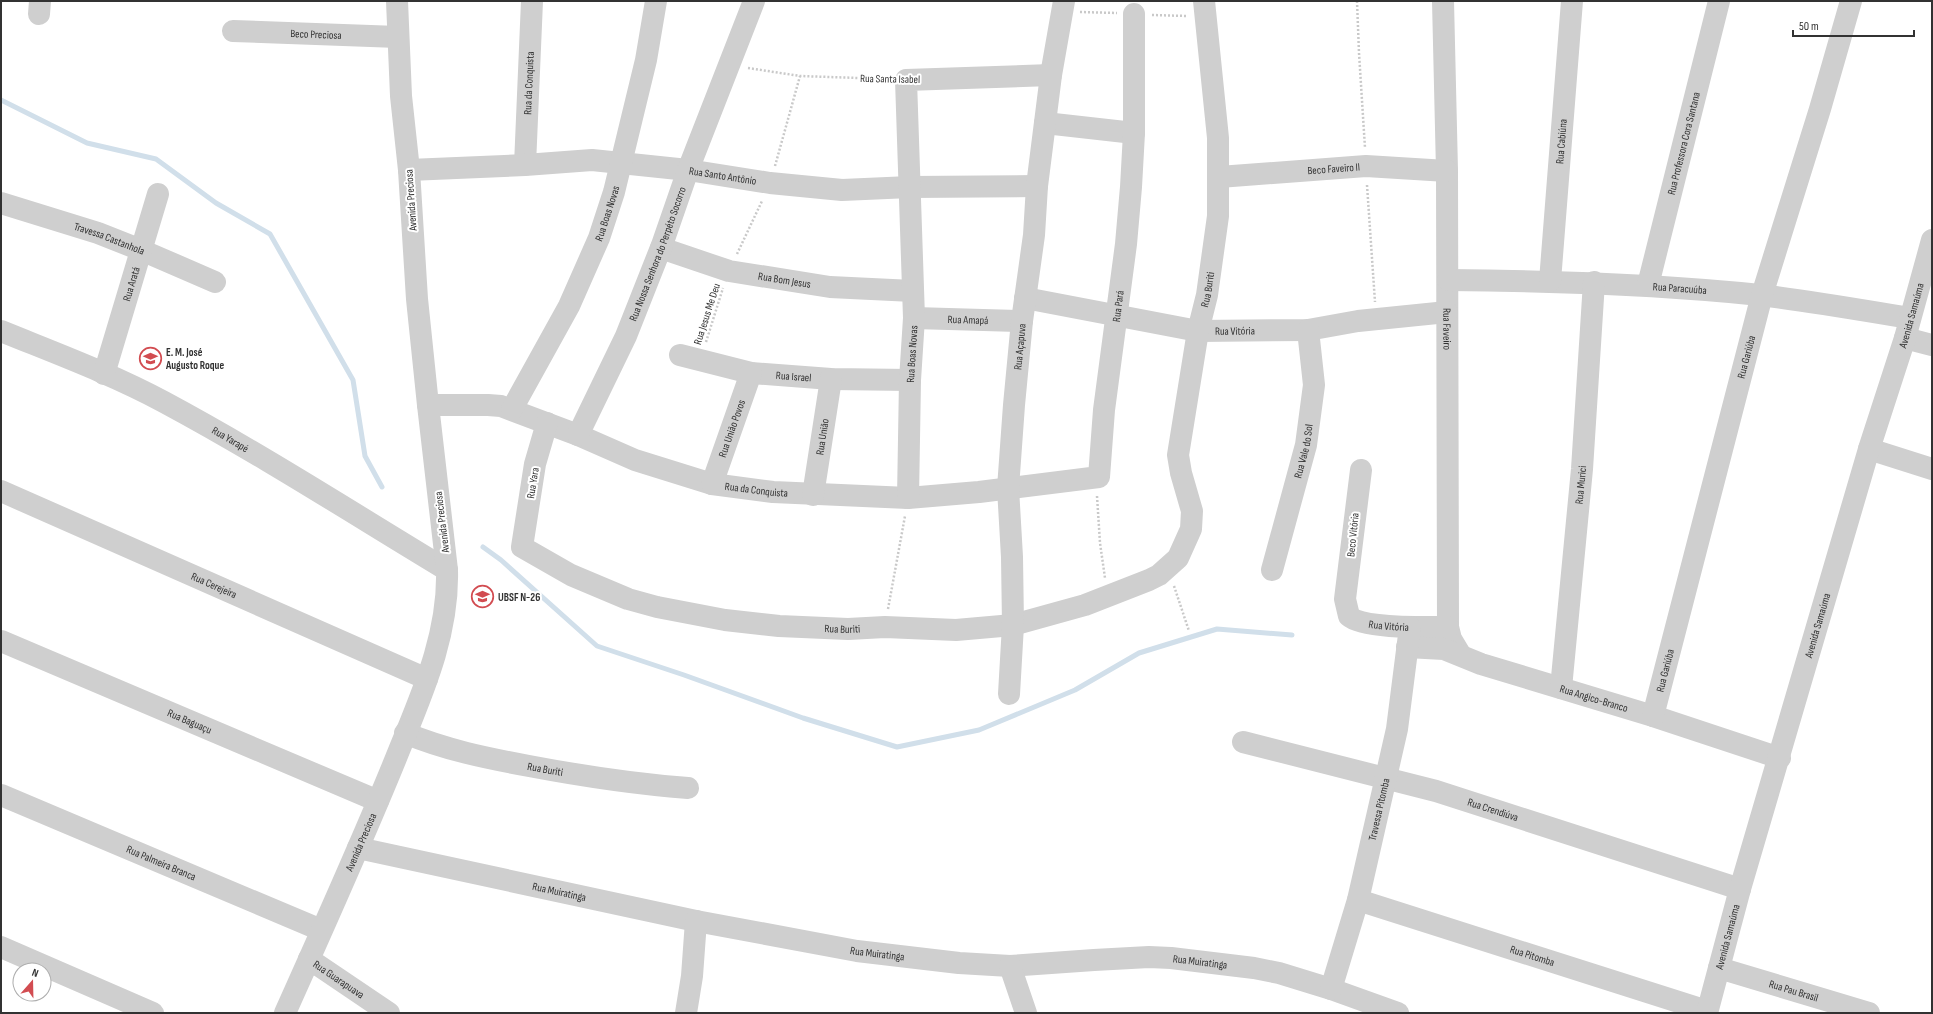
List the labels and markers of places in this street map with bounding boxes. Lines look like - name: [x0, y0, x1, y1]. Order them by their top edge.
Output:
- school or university icon: E. M. José Augusto Roque: [137, 345, 163, 371]
- place label: E. M. José Augusto Roque: [165, 346, 224, 372]
- school or university icon: UBSF N-26: [470, 584, 496, 610]
- place label: UBSF N-26: [498, 591, 540, 604]

